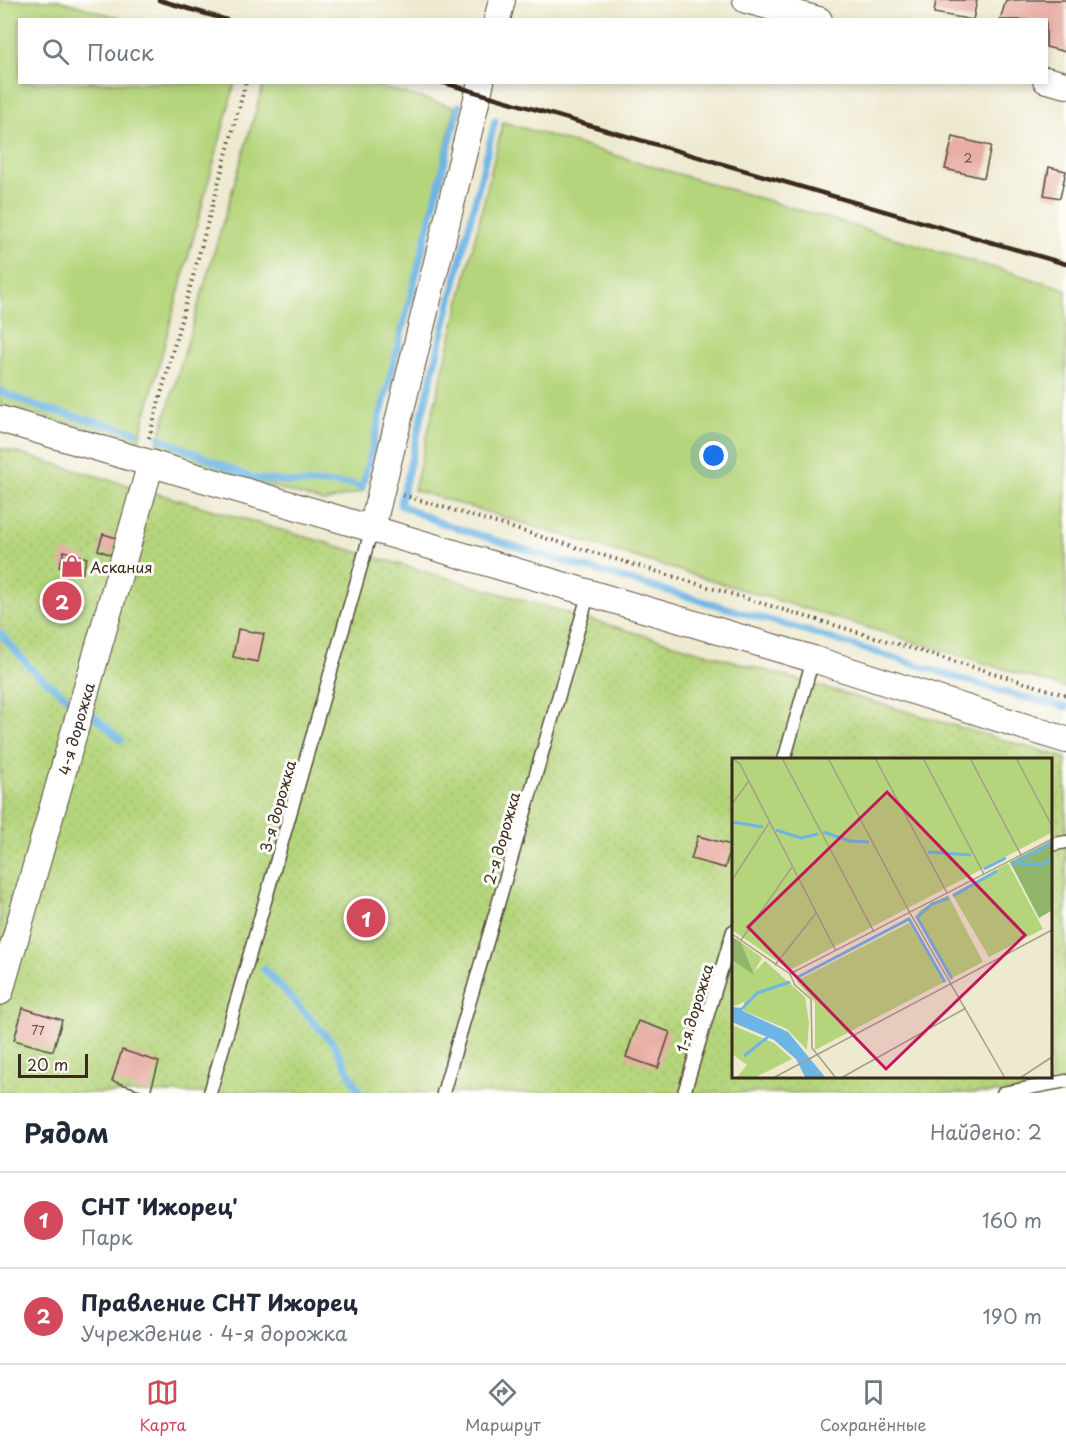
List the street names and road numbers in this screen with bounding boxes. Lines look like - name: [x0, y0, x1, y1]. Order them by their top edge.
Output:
- street label: 4-я дорожка: [51, 679, 99, 777]
- street label: 3-я дорожка: [253, 757, 301, 855]
- street label: 2-я дорожка: [477, 788, 525, 887]
- street label: 1-я дорожка: [670, 960, 719, 1055]

